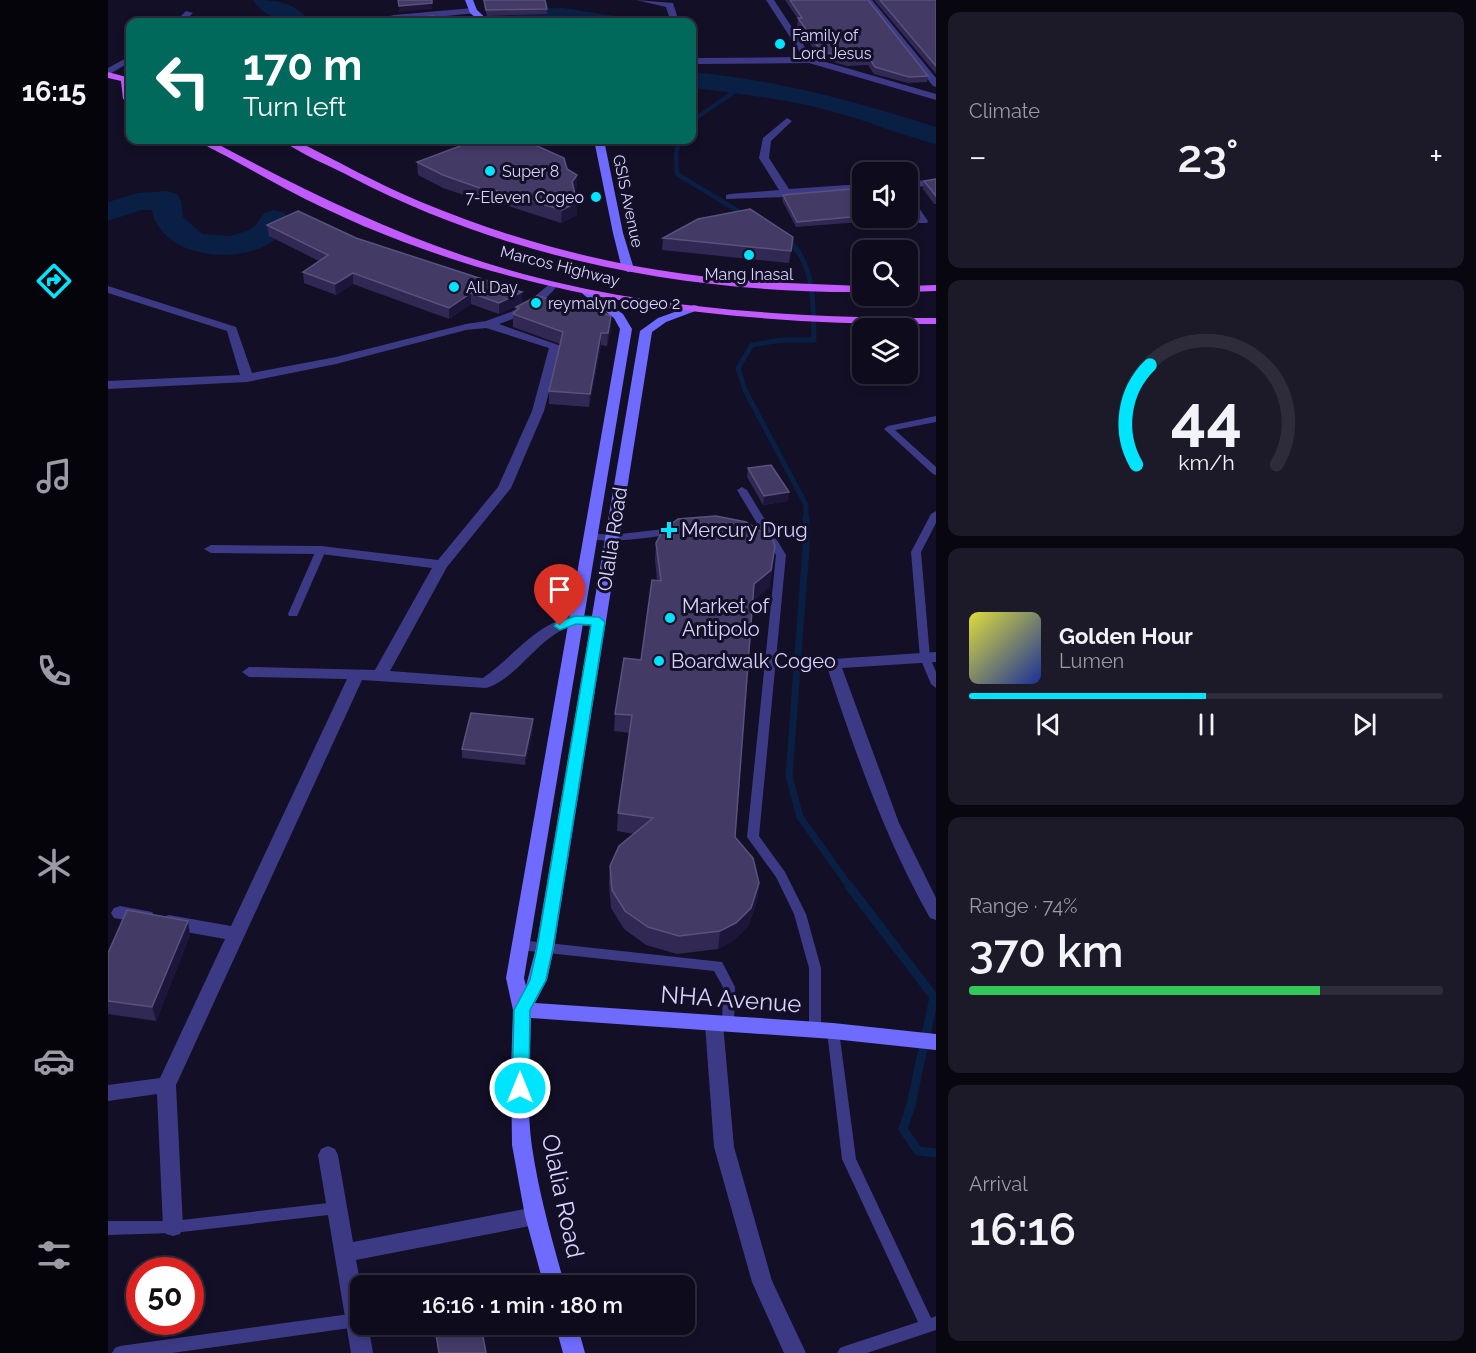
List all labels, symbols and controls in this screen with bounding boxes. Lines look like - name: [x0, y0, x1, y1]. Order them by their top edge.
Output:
- place label: Family of Lord Jesus: [792, 26, 872, 63]
- marker: Family of Lord Jesus: [773, 37, 787, 51]
- text: 170 m: [243, 41, 362, 90]
- icon: left: [144, 42, 222, 120]
- text: 16:15: [22, 76, 86, 107]
- text: Turn left: [243, 91, 346, 122]
- text: Climate: [969, 99, 1040, 123]
- text: 23°: [1178, 130, 1239, 183]
- text: −: [969, 137, 987, 176]
- text: +: [1429, 137, 1443, 176]
- street label: GSIS Avenue: [609, 153, 647, 249]
- place label: Super 8: [502, 162, 559, 181]
- map controls: [852, 162, 918, 384]
- button: sound: [852, 162, 918, 228]
- marker: Super 8: [483, 164, 497, 178]
- place label: 7-Eleven Cogeo: [466, 188, 584, 207]
- marker: 7-Eleven Cogeo: [589, 190, 603, 204]
- button: search: [852, 240, 918, 306]
- street label: Marcos Highway: [498, 242, 622, 290]
- marker: Mang Inasal: [742, 248, 756, 262]
- icon: directions: [33, 260, 75, 302]
- place label: Mang Inasal: [705, 265, 794, 284]
- place label: All Day: [466, 278, 518, 297]
- marker: All Day: [447, 280, 461, 294]
- place label: reymalyn cogeo 2: [548, 294, 680, 313]
- marker: reymalyn cogeo 2: [529, 296, 543, 310]
- button: layers: [852, 318, 918, 384]
- text: 44: [1170, 380, 1242, 454]
- text: km/h: [1178, 451, 1234, 476]
- icon: music: [33, 455, 75, 497]
- street label: Olalia Road: [592, 485, 632, 593]
- place label: Mercury Drug: [681, 518, 808, 542]
- marker: Mercury Drug: [662, 523, 676, 537]
- pin: [534, 564, 585, 626]
- icon: arrive: [543, 573, 576, 606]
- place label: Market of Antipolo: [682, 594, 771, 641]
- marker: Market of Antipolo: [663, 611, 677, 625]
- text: Golden Hour: [1059, 623, 1193, 649]
- place label: Boardwalk Cogeo: [671, 649, 836, 673]
- text: Lumen: [1059, 649, 1124, 673]
- icon: phone: [33, 650, 75, 692]
- marker: Boardwalk Cogeo: [652, 654, 666, 668]
- icon: previous: [1032, 708, 1065, 741]
- icon: pause: [1190, 708, 1223, 741]
- icon: next: [1348, 708, 1381, 741]
- icon: climate: [33, 845, 75, 887]
- text: Range · 74%: [969, 894, 1077, 918]
- text: 370 km: [969, 925, 1124, 978]
- street label: NHA Avenue: [660, 980, 802, 1018]
- icon: car: [33, 1040, 75, 1082]
- position arrow: [488, 1056, 552, 1120]
- street label: Olalia Road: [536, 1131, 590, 1261]
- text: Arrival: [969, 1172, 1028, 1196]
- text: 16:16: [969, 1203, 1076, 1256]
- icon: filters: [33, 1234, 75, 1276]
- speed limit sign: 50: [126, 1257, 204, 1335]
- text: 16:16 · 1 min · 180 m: [422, 1292, 623, 1318]

